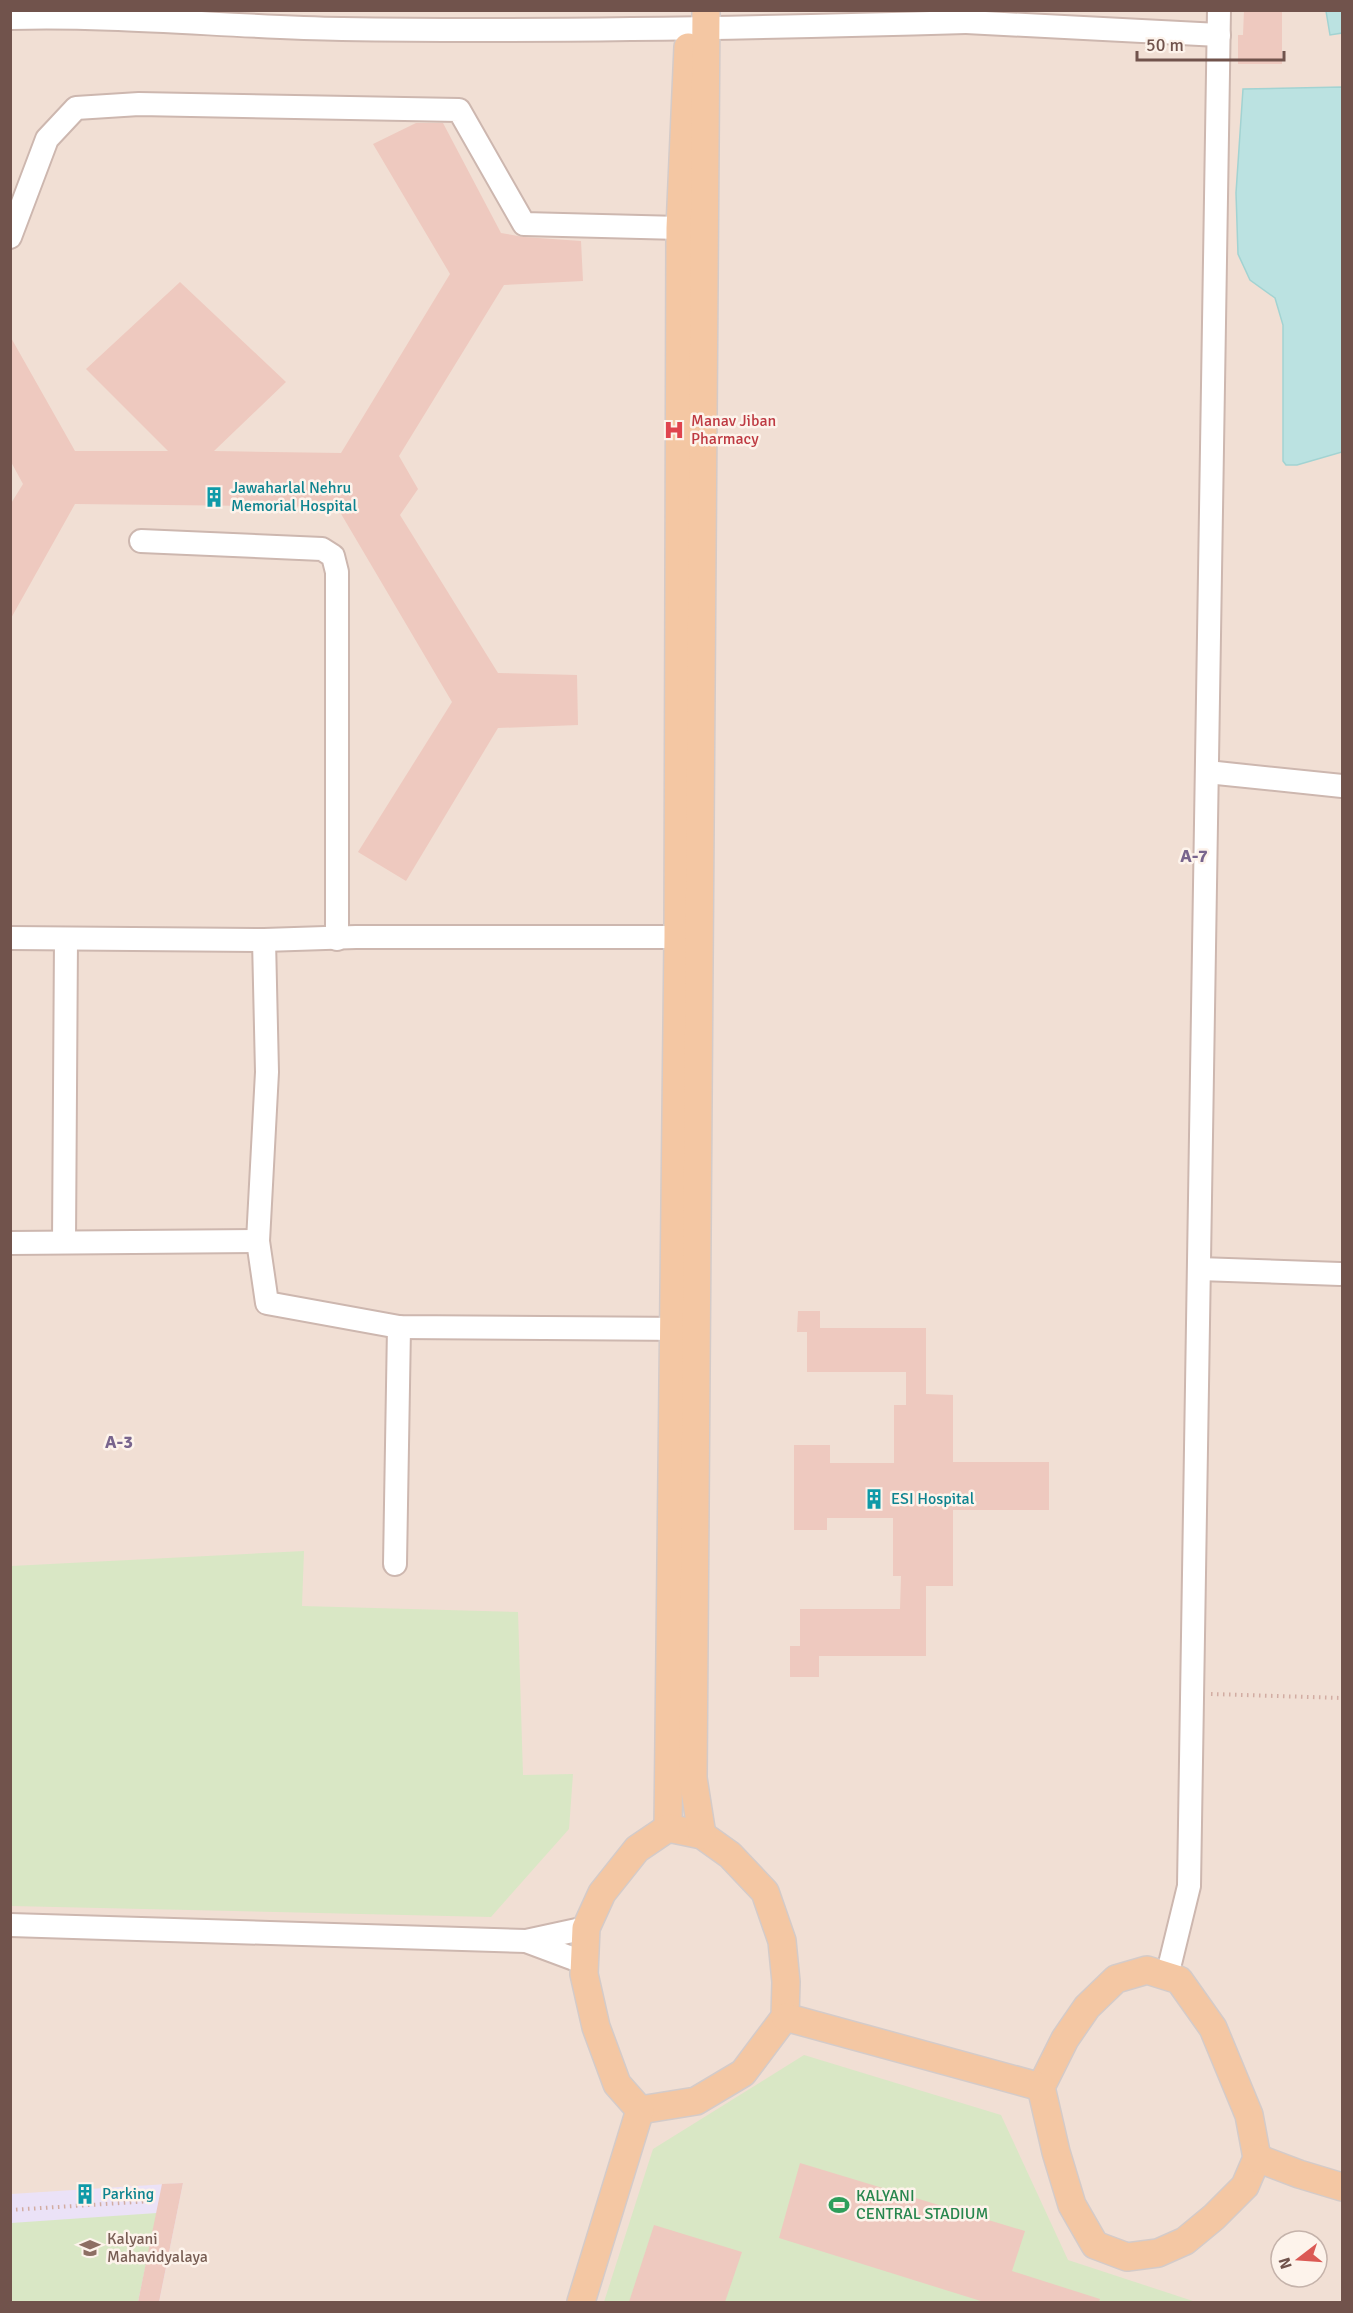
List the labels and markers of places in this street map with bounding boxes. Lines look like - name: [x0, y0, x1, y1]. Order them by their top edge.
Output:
- place label: Manav Jiban Pharmacy: [691, 411, 776, 449]
- hospital icon: Manav Jiban Pharmacy: [662, 418, 686, 442]
- place label: Jawaharlal Nehru Memorial Hospital: [231, 478, 357, 516]
- building icon: Jawaharlal Nehru Memorial Hospital: [202, 485, 226, 509]
- building icon: ESI Hospital: [862, 1487, 886, 1511]
- place label: ESI Hospital: [891, 1489, 975, 1509]
- building icon: Parking: [73, 2182, 97, 2206]
- place label: Parking: [102, 2184, 154, 2204]
- place label: KALYANI CENTRAL STADIUM: [856, 2186, 988, 2224]
- sports icon: KALYANI CENTRAL STADIUM: [827, 2193, 851, 2217]
- place label: Kalyani Mahavidyalaya: [107, 2229, 208, 2267]
- school or university icon: Kalyani Mahavidyalaya: [78, 2236, 102, 2260]

